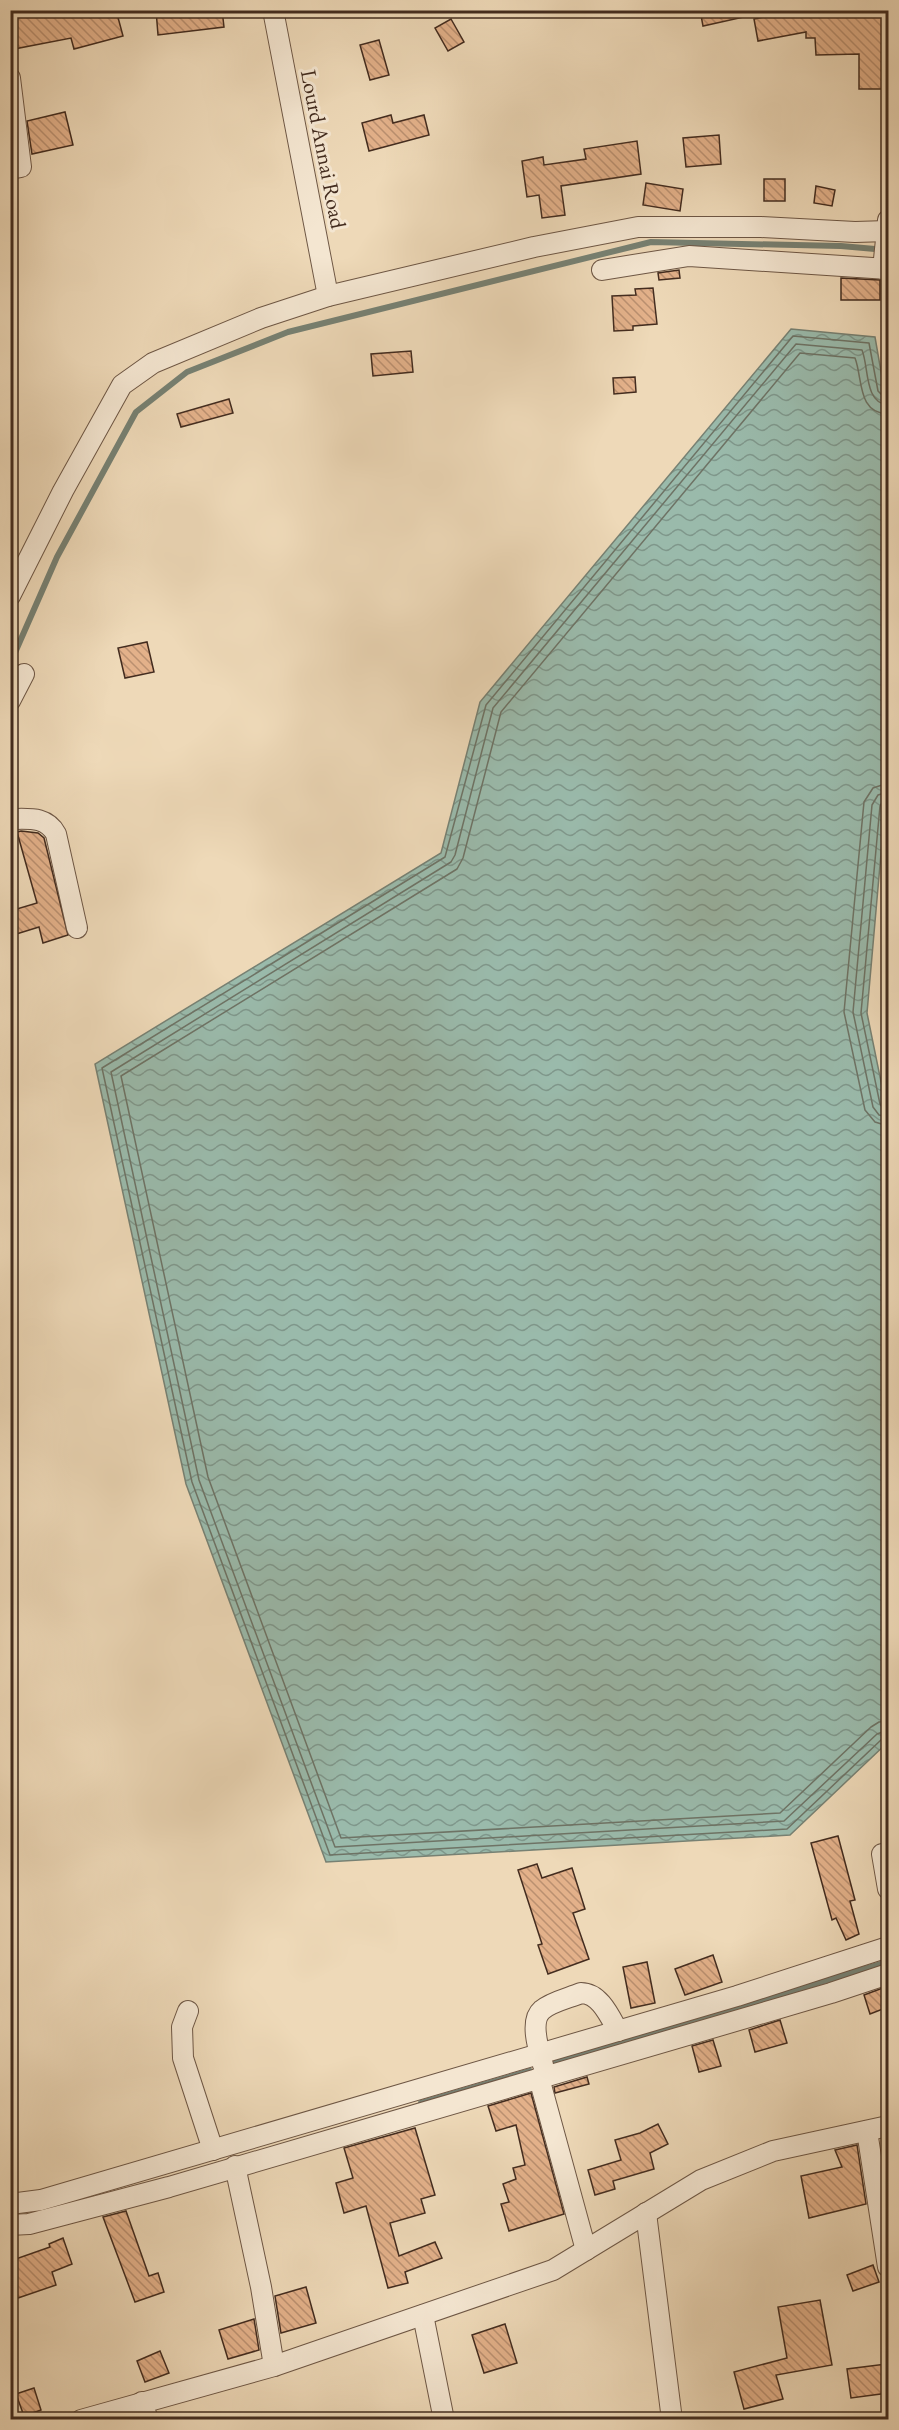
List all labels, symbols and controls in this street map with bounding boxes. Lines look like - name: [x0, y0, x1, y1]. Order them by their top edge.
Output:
- street label: Lourd Annai Road: [294, 67, 353, 232]

